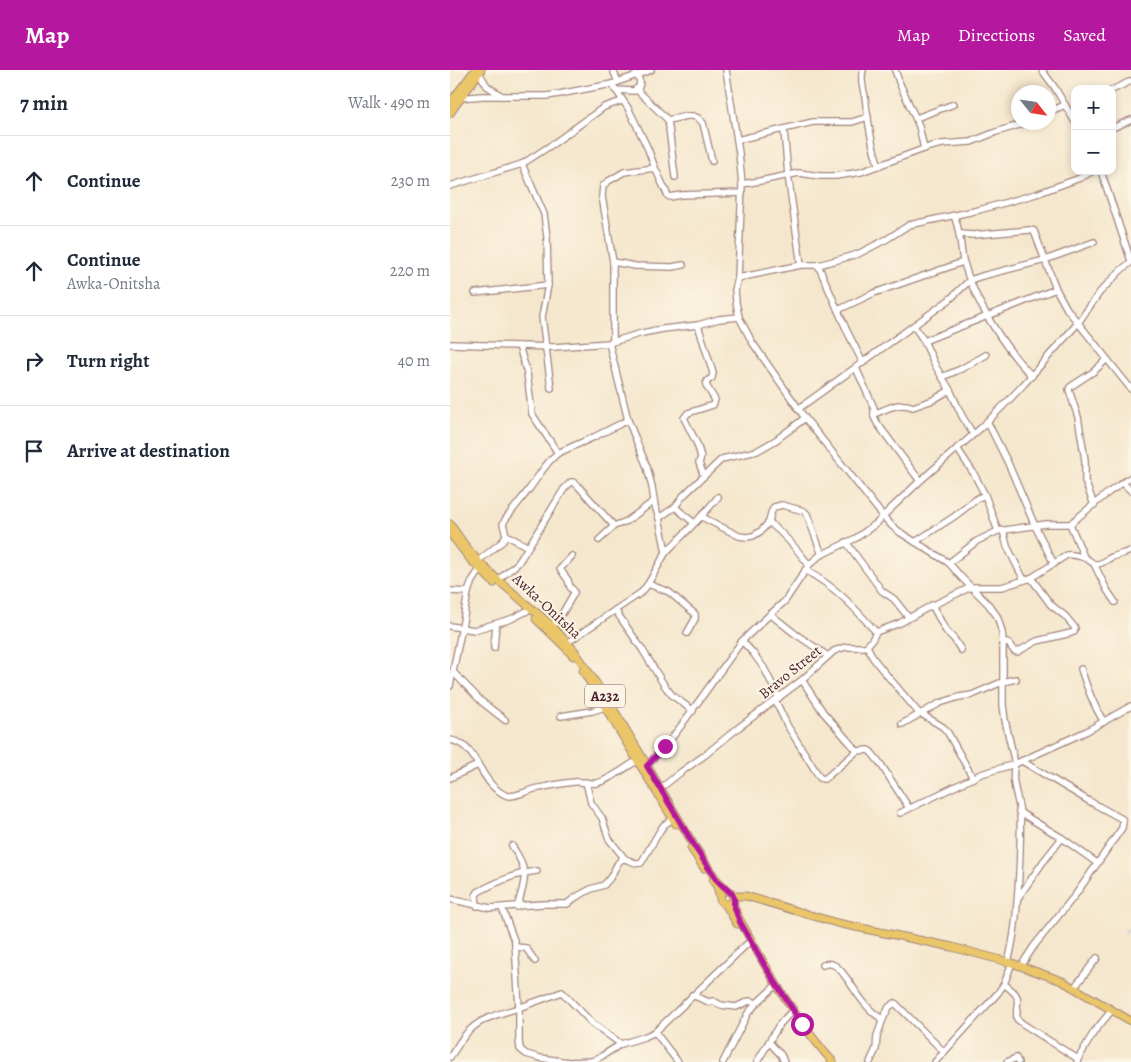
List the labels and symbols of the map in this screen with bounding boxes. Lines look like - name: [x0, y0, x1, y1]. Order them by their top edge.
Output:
- north arrow: [1011, 85, 1056, 130]
- street label: Awka-Onitsha: [507, 568, 586, 643]
- street label: Bravo Street: [755, 641, 825, 703]
- road number: A232: [585, 684, 625, 708]
- route end: [654, 735, 677, 758]
- route start: [791, 1013, 814, 1036]

